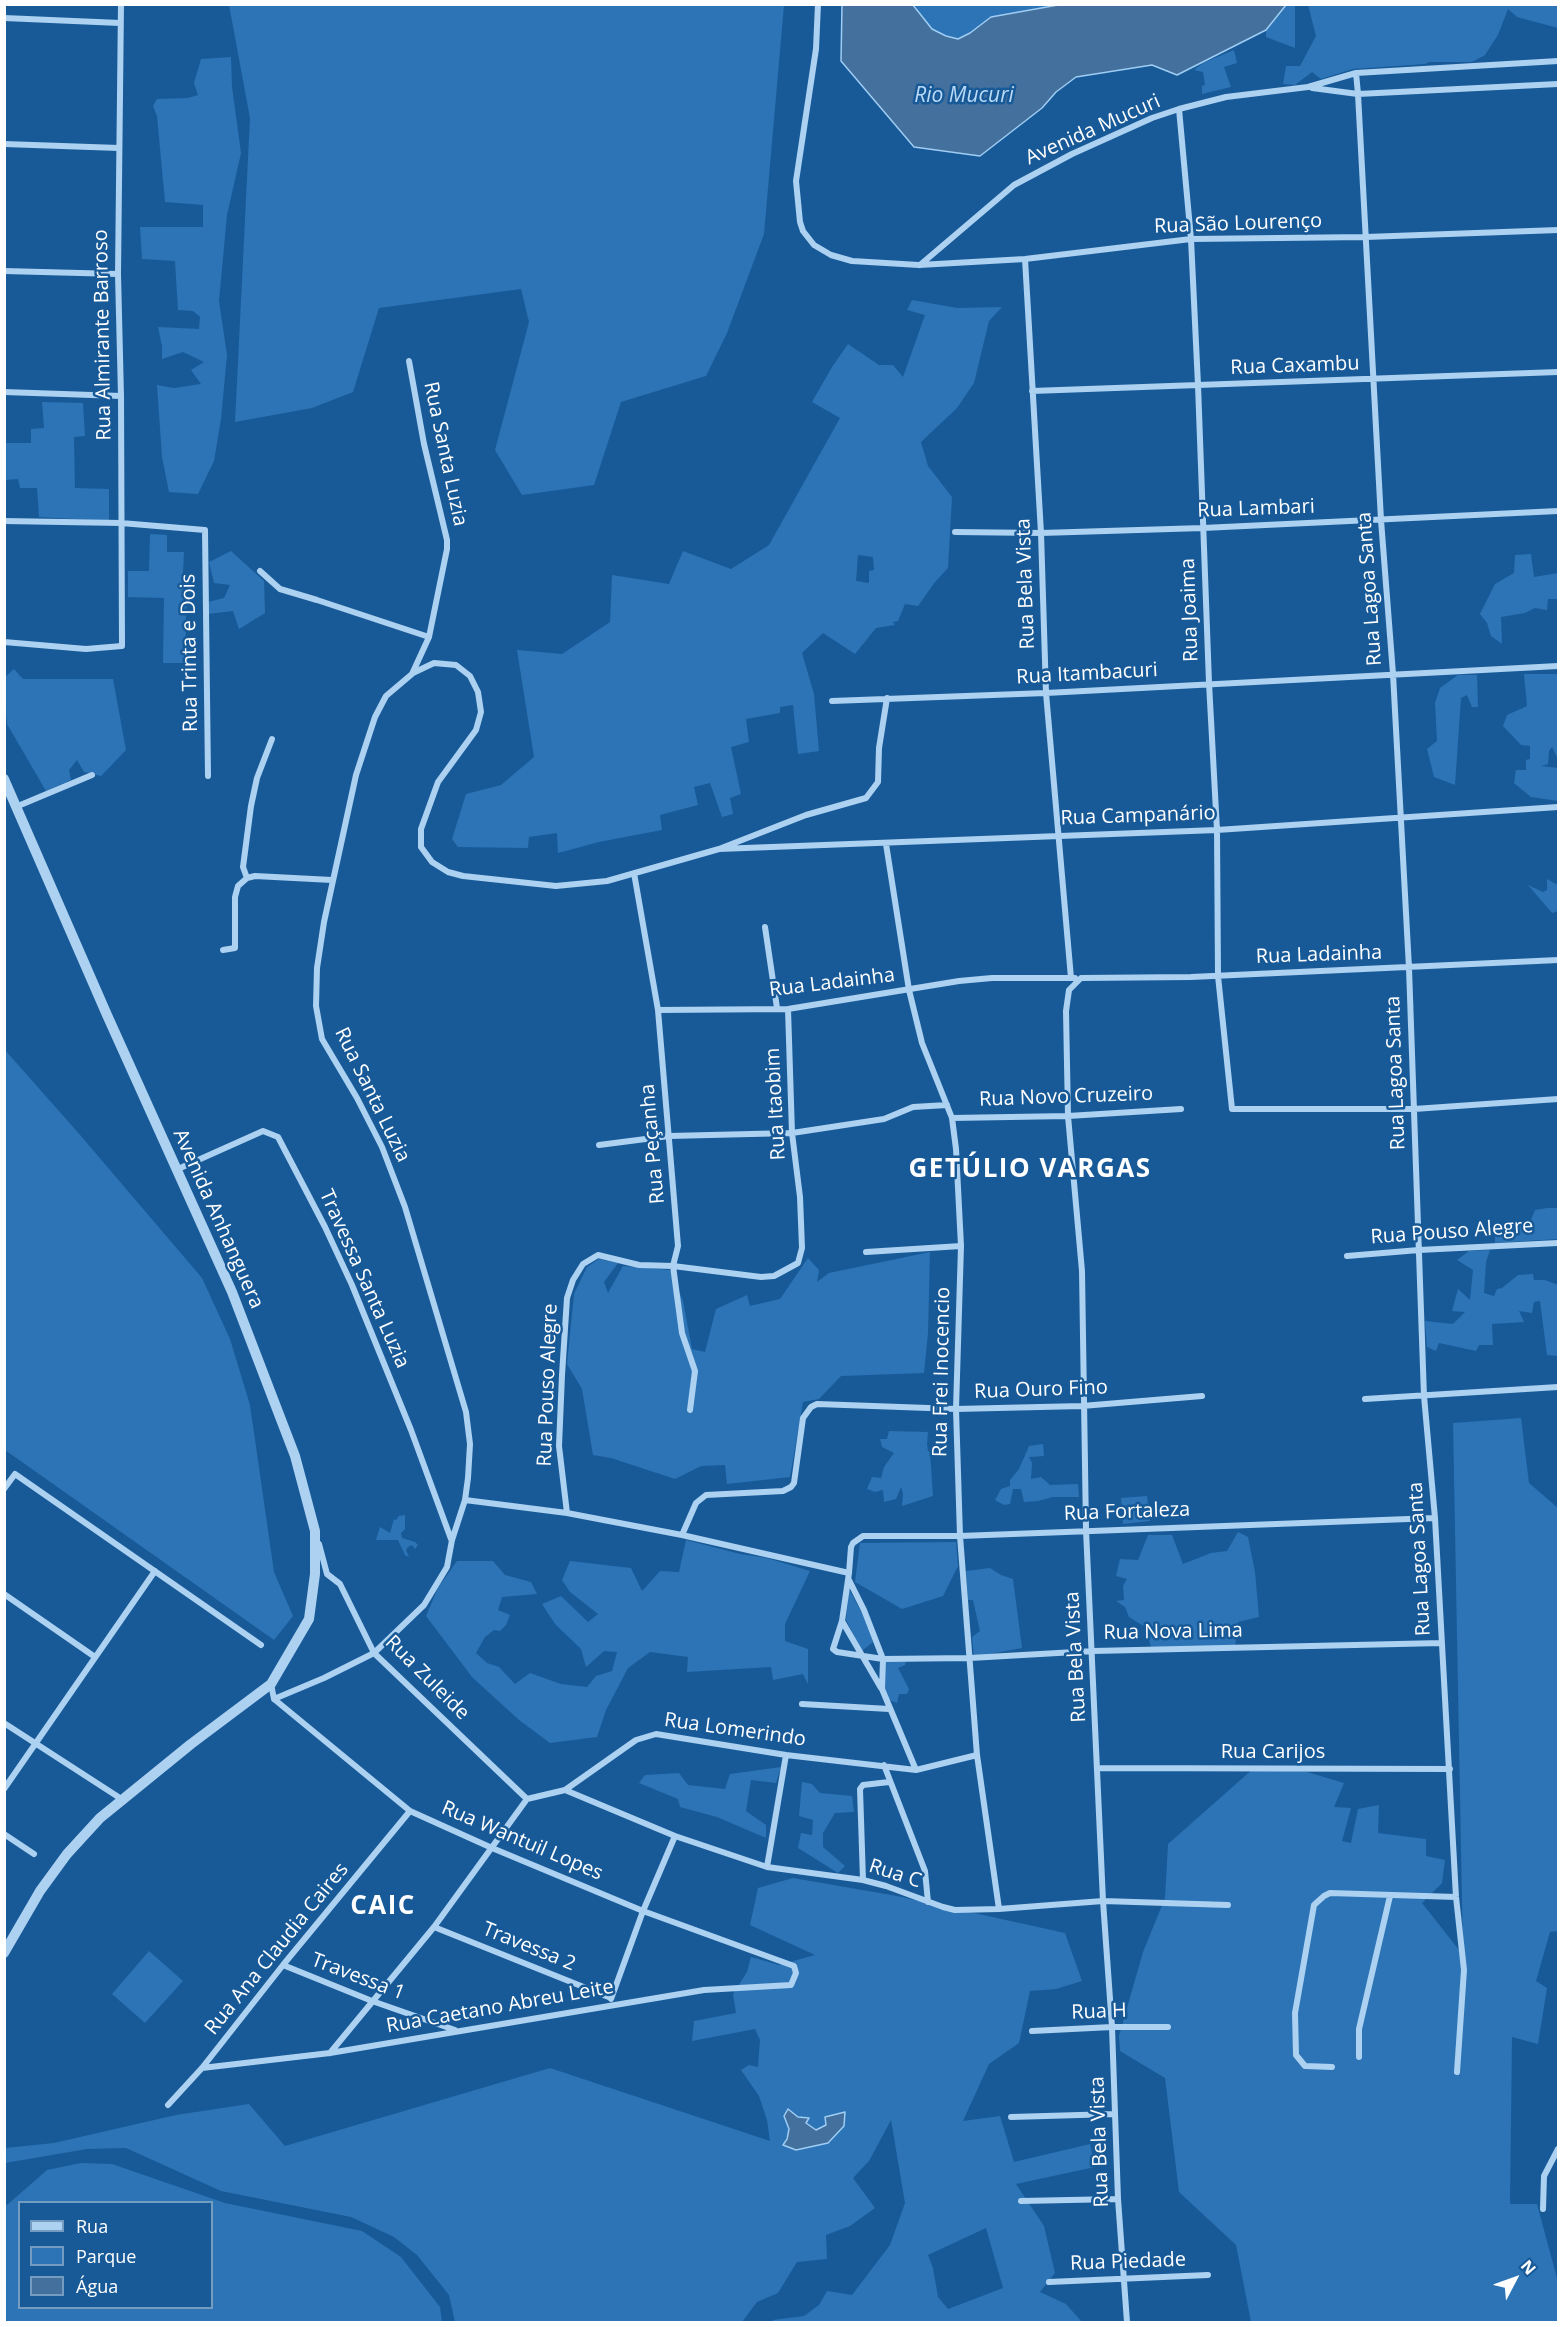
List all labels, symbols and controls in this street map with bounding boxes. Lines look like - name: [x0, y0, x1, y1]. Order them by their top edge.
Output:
- water label: Rio Mucuri: [914, 83, 1014, 109]
- street label: Avenida Mucuri: [1022, 90, 1164, 170]
- street label: Rua São Lourenço: [1154, 209, 1322, 239]
- street label: Rua Almirante Barroso: [89, 229, 117, 441]
- street label: Rua Caxambu: [1230, 352, 1360, 380]
- street label: Rua Santa Luzia: [418, 380, 472, 528]
- street label: Rua Lambari: [1197, 495, 1315, 523]
- street label: Rua Lagoa Santa: [1353, 511, 1387, 667]
- street label: Rua Bela Vista: [1012, 518, 1040, 650]
- street label: Rua Joaima: [1176, 558, 1204, 662]
- street label: Rua Trinta e Dois: [177, 574, 203, 732]
- street label: Rua Itambacuri: [1016, 658, 1158, 690]
- street label: Rua Campanário: [1060, 801, 1216, 831]
- street label: Rua Ladainha: [1255, 941, 1383, 969]
- street label: Rua Ladainha: [768, 963, 896, 1003]
- street label: Rua Lagoa Santa: [1381, 995, 1411, 1151]
- street label: Rua Santa Luzia: [329, 1024, 415, 1166]
- street label: Rua Itaobim: [761, 1047, 791, 1161]
- street label: Rua Novo Cruzeiro: [979, 1082, 1153, 1112]
- street label: Rua Peçanha: [636, 1083, 670, 1205]
- street label: Avenida Anhanguera: [168, 1126, 268, 1312]
- district label: GETÚLIO VARGAS: [909, 1154, 1151, 1186]
- street label: Travessa Santa Luzia: [314, 1186, 414, 1372]
- street label: Rua Pouso Alegre: [1370, 1214, 1534, 1250]
- street label: Rua Frei Inocencio: [929, 1287, 955, 1457]
- street label: Rua Pouso Alegre: [533, 1303, 563, 1467]
- street label: Rua Ouro Fino: [974, 1376, 1108, 1404]
- street label: Rua Lagoa Santa: [1404, 1481, 1436, 1637]
- street label: Rua Fortaleza: [1063, 1498, 1191, 1526]
- street label: Rua Bela Vista: [1061, 1591, 1091, 1723]
- street label: Rua Nova Lima: [1103, 1619, 1243, 1645]
- street label: Rua Zuleide: [380, 1631, 474, 1725]
- street label: Rua Lomerindo: [663, 1708, 807, 1752]
- street label: Rua Carijos: [1221, 1740, 1325, 1764]
- street label: Rua Wantuil Lopes: [438, 1796, 606, 1886]
- street label: Rua C: [866, 1854, 924, 1894]
- street label: Rua Ana Claudia Caires: [200, 1858, 354, 2040]
- district label: CAIC: [350, 1891, 416, 1923]
- street label: Travessa 2: [479, 1917, 579, 1977]
- street label: Travessa 1: [308, 1948, 408, 2006]
- street label: Rua Caetano Abreu Leite: [384, 1975, 616, 2039]
- street label: Rua H: [1071, 1999, 1127, 2025]
- street label: Rua Bela Vista: [1086, 2076, 1114, 2208]
- legend: [18, 2201, 213, 2309]
- text: Rua: [76, 2214, 108, 2238]
- text: Parque: [76, 2244, 136, 2268]
- street label: Rua Piedade: [1070, 2248, 1186, 2276]
- north arrow: [1485, 2249, 1545, 2309]
- text: N: [1516, 2255, 1541, 2279]
- text: Água: [76, 2274, 118, 2298]

